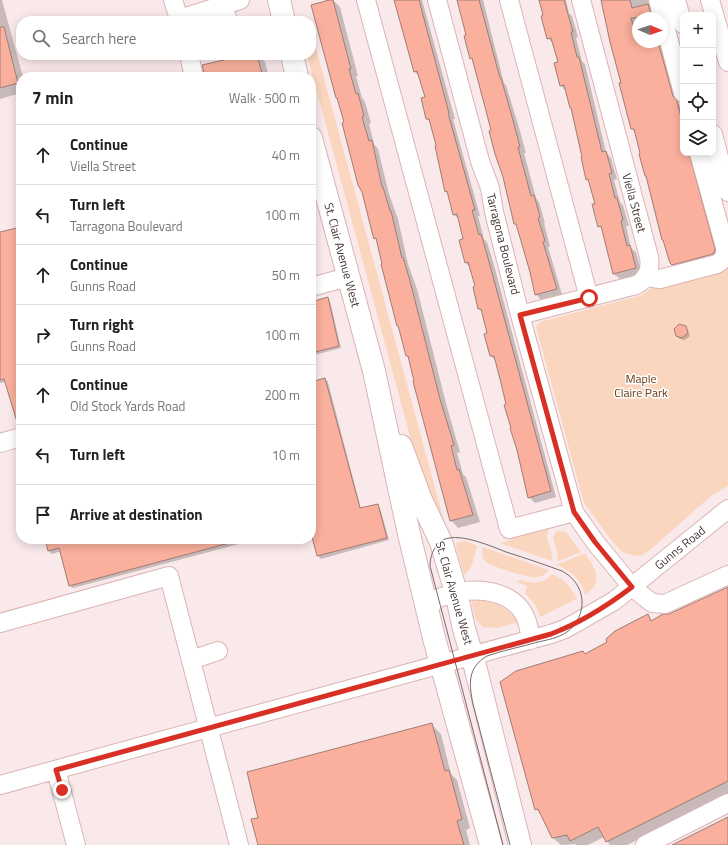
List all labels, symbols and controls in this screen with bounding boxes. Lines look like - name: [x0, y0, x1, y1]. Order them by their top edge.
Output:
- north arrow: [632, 12, 668, 48]
- map controls: [680, 12, 716, 156]
- button: +: [680, 12, 716, 48]
- search box: [16, 16, 316, 60]
- icon: search: [30, 27, 52, 49]
- text: Search here: [62, 27, 136, 50]
- button: −: [680, 48, 716, 84]
- button: locate: [680, 84, 716, 120]
- text: 7 min: [32, 85, 73, 111]
- text: Walk · 500 m: [229, 88, 300, 108]
- button: layers: [680, 120, 716, 156]
- text: Continue: [70, 133, 128, 156]
- icon: ahead: [32, 144, 54, 166]
- text: 40 m: [272, 145, 300, 165]
- text: Viella Street: [70, 156, 136, 176]
- street label: Viella Street: [617, 171, 652, 235]
- street label: Tarragona Boulevard: [482, 191, 525, 297]
- text: Turn left: [70, 193, 125, 216]
- street label: St. Clair Avenue West: [319, 201, 366, 310]
- icon: left: [32, 204, 54, 226]
- text: 100 m: [264, 205, 300, 225]
- text: Tarragona Boulevard: [70, 216, 183, 236]
- text: Continue: [70, 253, 128, 276]
- icon: ahead: [32, 264, 54, 286]
- text: 50 m: [272, 265, 300, 285]
- text: Gunns Road: [70, 276, 136, 296]
- route start: [580, 289, 598, 307]
- text: Turn right: [70, 313, 134, 336]
- icon: right: [32, 324, 54, 346]
- text: 100 m: [264, 325, 300, 345]
- text: Gunns Road: [70, 336, 136, 356]
- park label: Maple Claire Park: [614, 369, 668, 402]
- text: Continue: [70, 373, 128, 396]
- icon: ahead: [32, 384, 54, 406]
- text: 200 m: [264, 385, 300, 405]
- text: Old Stock Yards Road: [70, 396, 185, 416]
- text: Turn left: [70, 443, 125, 466]
- icon: left: [32, 444, 54, 466]
- text: 10 m: [272, 445, 300, 465]
- text: Arrive at destination: [70, 503, 203, 526]
- icon: arrive: [32, 504, 54, 526]
- street label: Gunns Road: [650, 521, 709, 574]
- street label: St. Clair Avenue West: [431, 539, 479, 648]
- route end: [53, 781, 71, 799]

